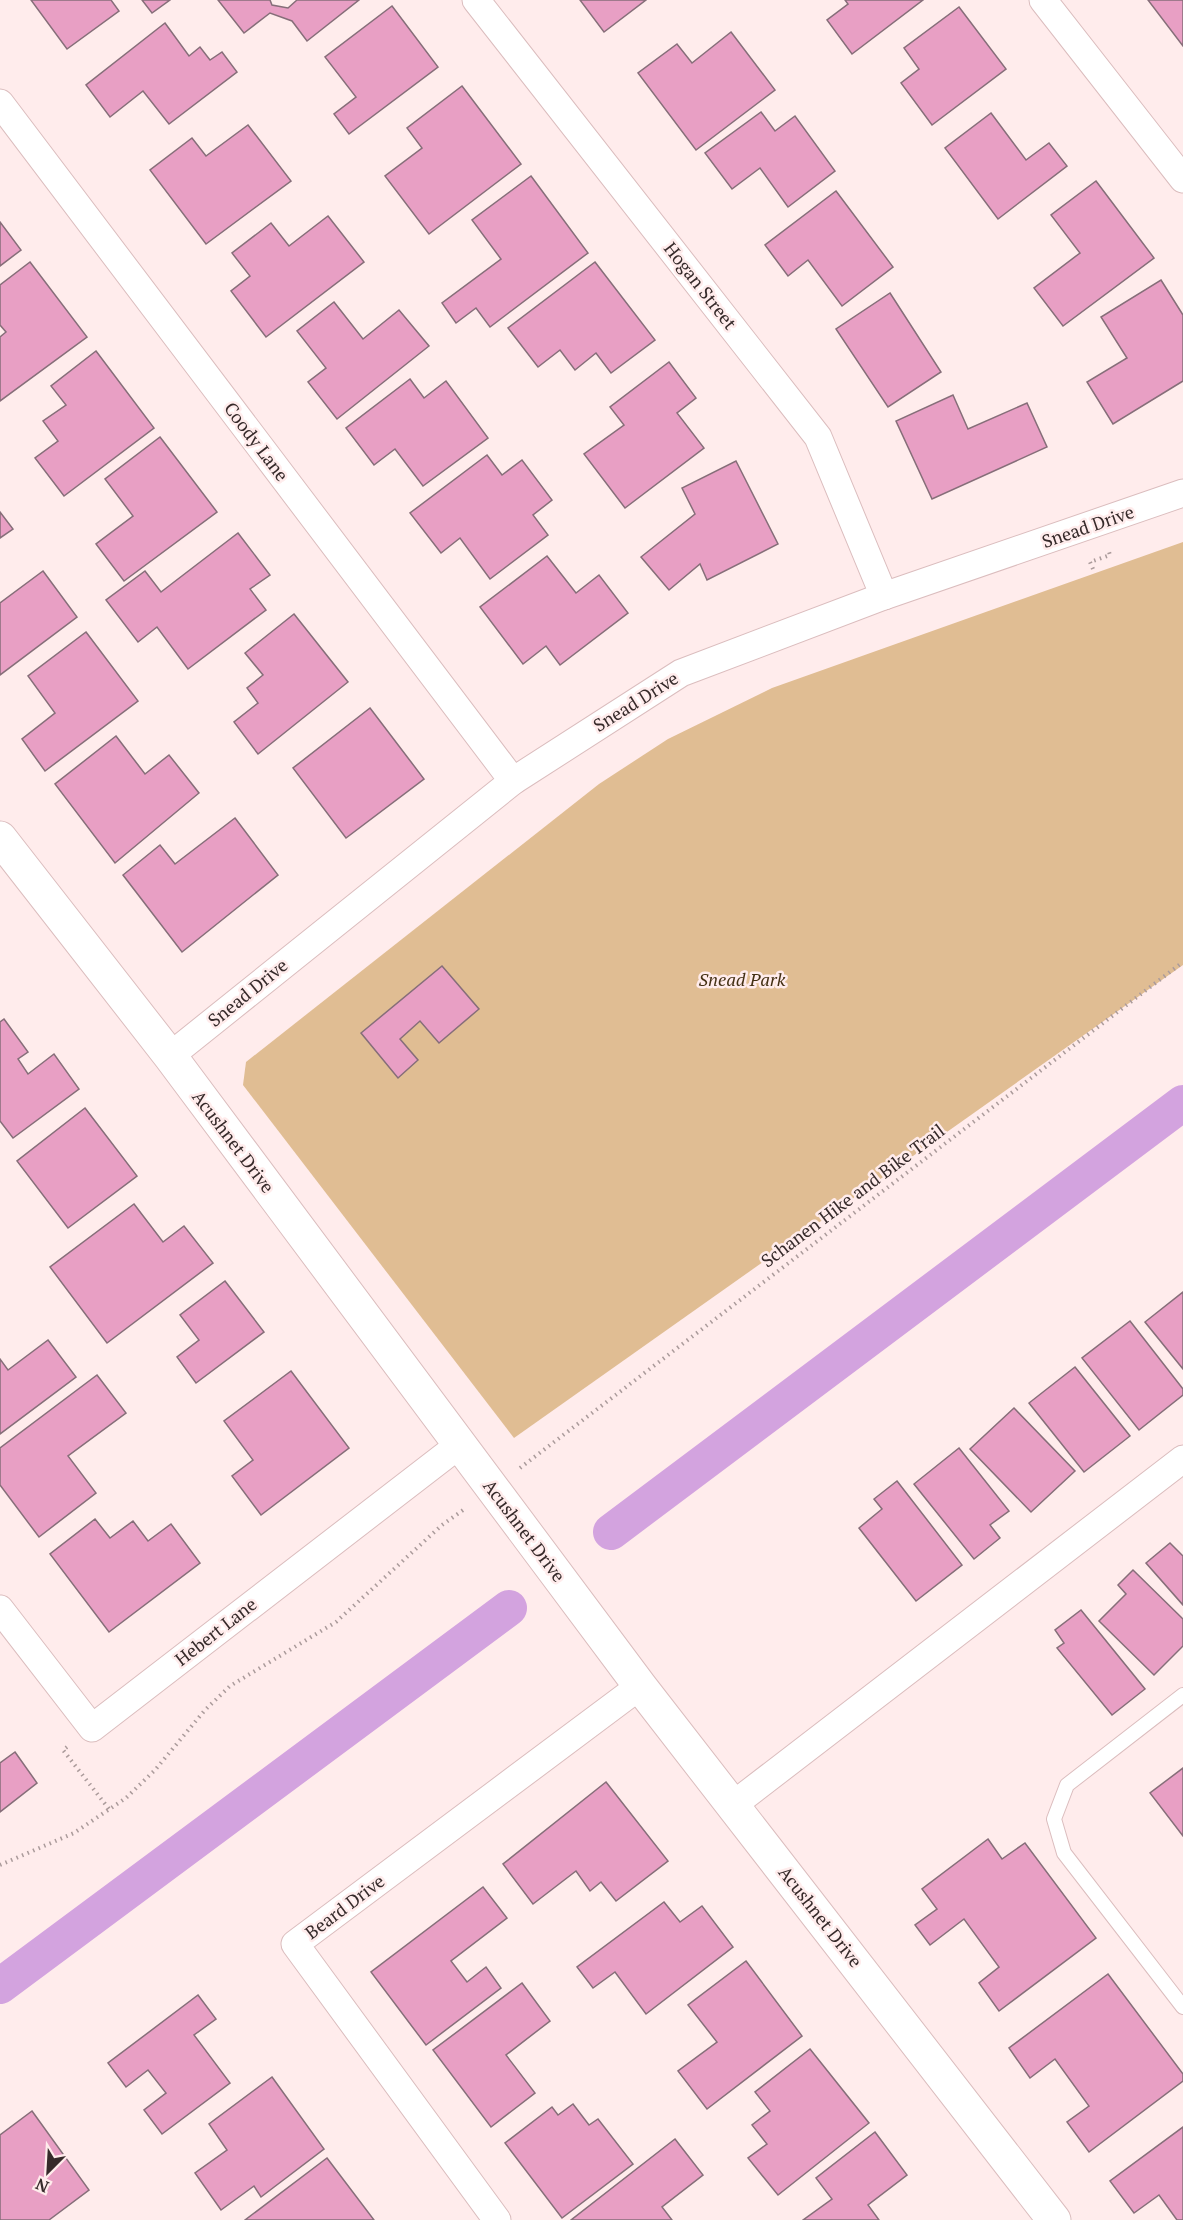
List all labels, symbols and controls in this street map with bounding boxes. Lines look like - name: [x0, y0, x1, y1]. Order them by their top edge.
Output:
- street label: Hogan Street: [659, 237, 743, 334]
- street label: Coody Lane: [219, 397, 294, 486]
- street label: Snead Drive: [1038, 499, 1137, 553]
- street label: Snead Drive: [588, 666, 682, 737]
- street label: Snead Drive: [203, 953, 292, 1032]
- park label: Snead Park: [699, 967, 786, 991]
- street label: Acushnet Drive: [187, 1085, 280, 1198]
- street label: Schanen Hike and Bike Trail: [756, 1118, 949, 1272]
- street label: Acushnet Drive: [478, 1474, 571, 1587]
- street label: Hebert Lane: [169, 1592, 261, 1671]
- street label: Acushnet Drive: [774, 1861, 868, 1972]
- street label: Beard Drive: [300, 1869, 389, 1944]
- north arrow: [18, 2142, 78, 2202]
- text: N: [32, 2173, 52, 2198]

